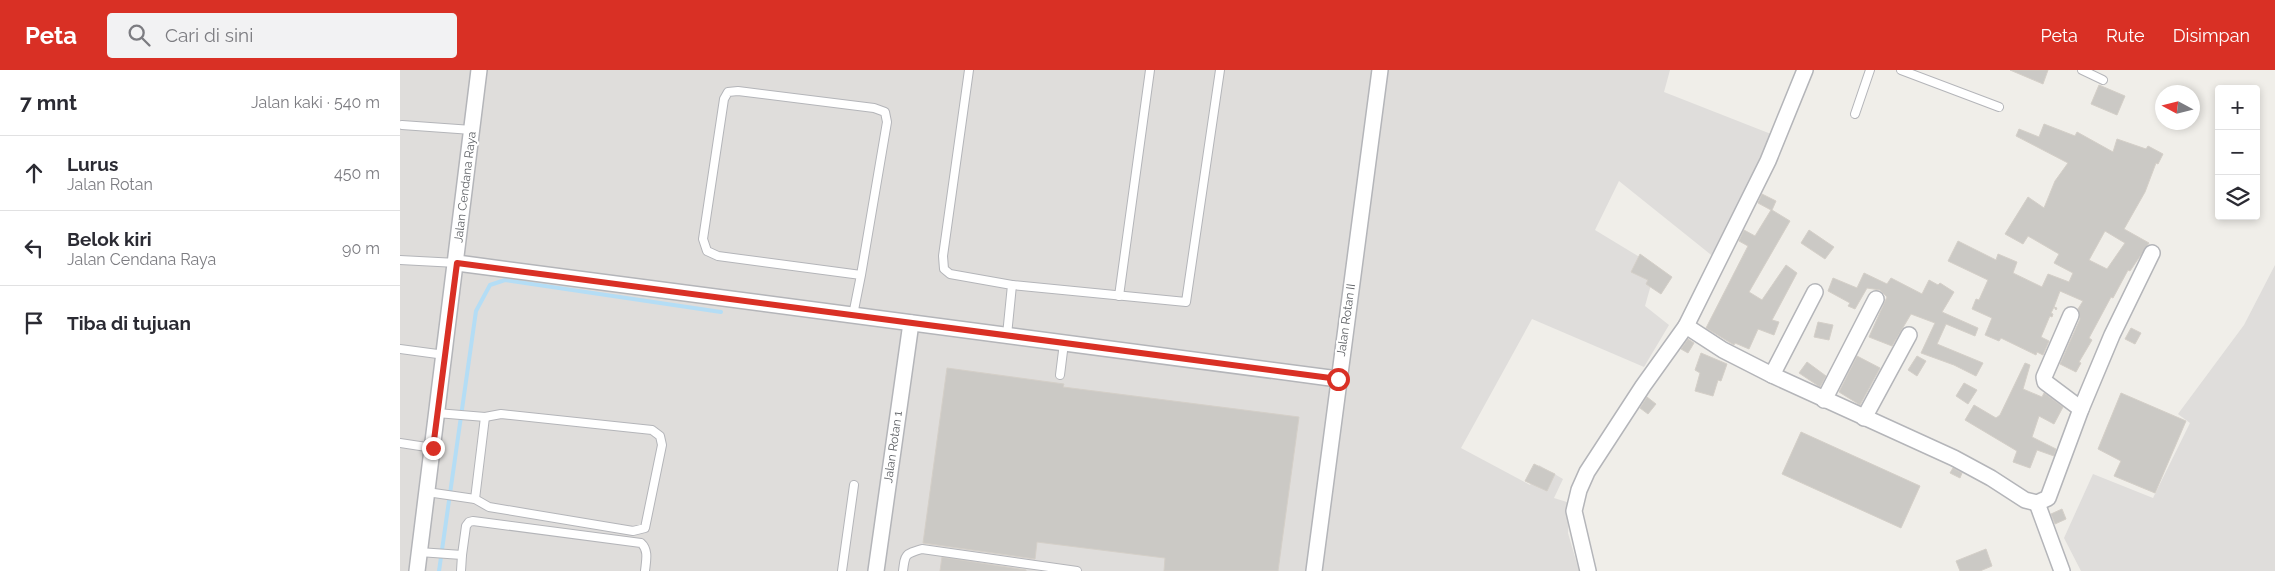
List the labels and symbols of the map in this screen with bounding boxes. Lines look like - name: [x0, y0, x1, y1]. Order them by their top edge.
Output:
- north arrow: [2155, 85, 2200, 130]
- street label: Jalan Cendana Raya: [451, 131, 479, 243]
- street label: Jalan Rotan II: [1334, 283, 1358, 357]
- route start: [1327, 368, 1350, 391]
- street label: Jalan Rotan 1: [881, 410, 905, 484]
- route end: [422, 437, 445, 460]

